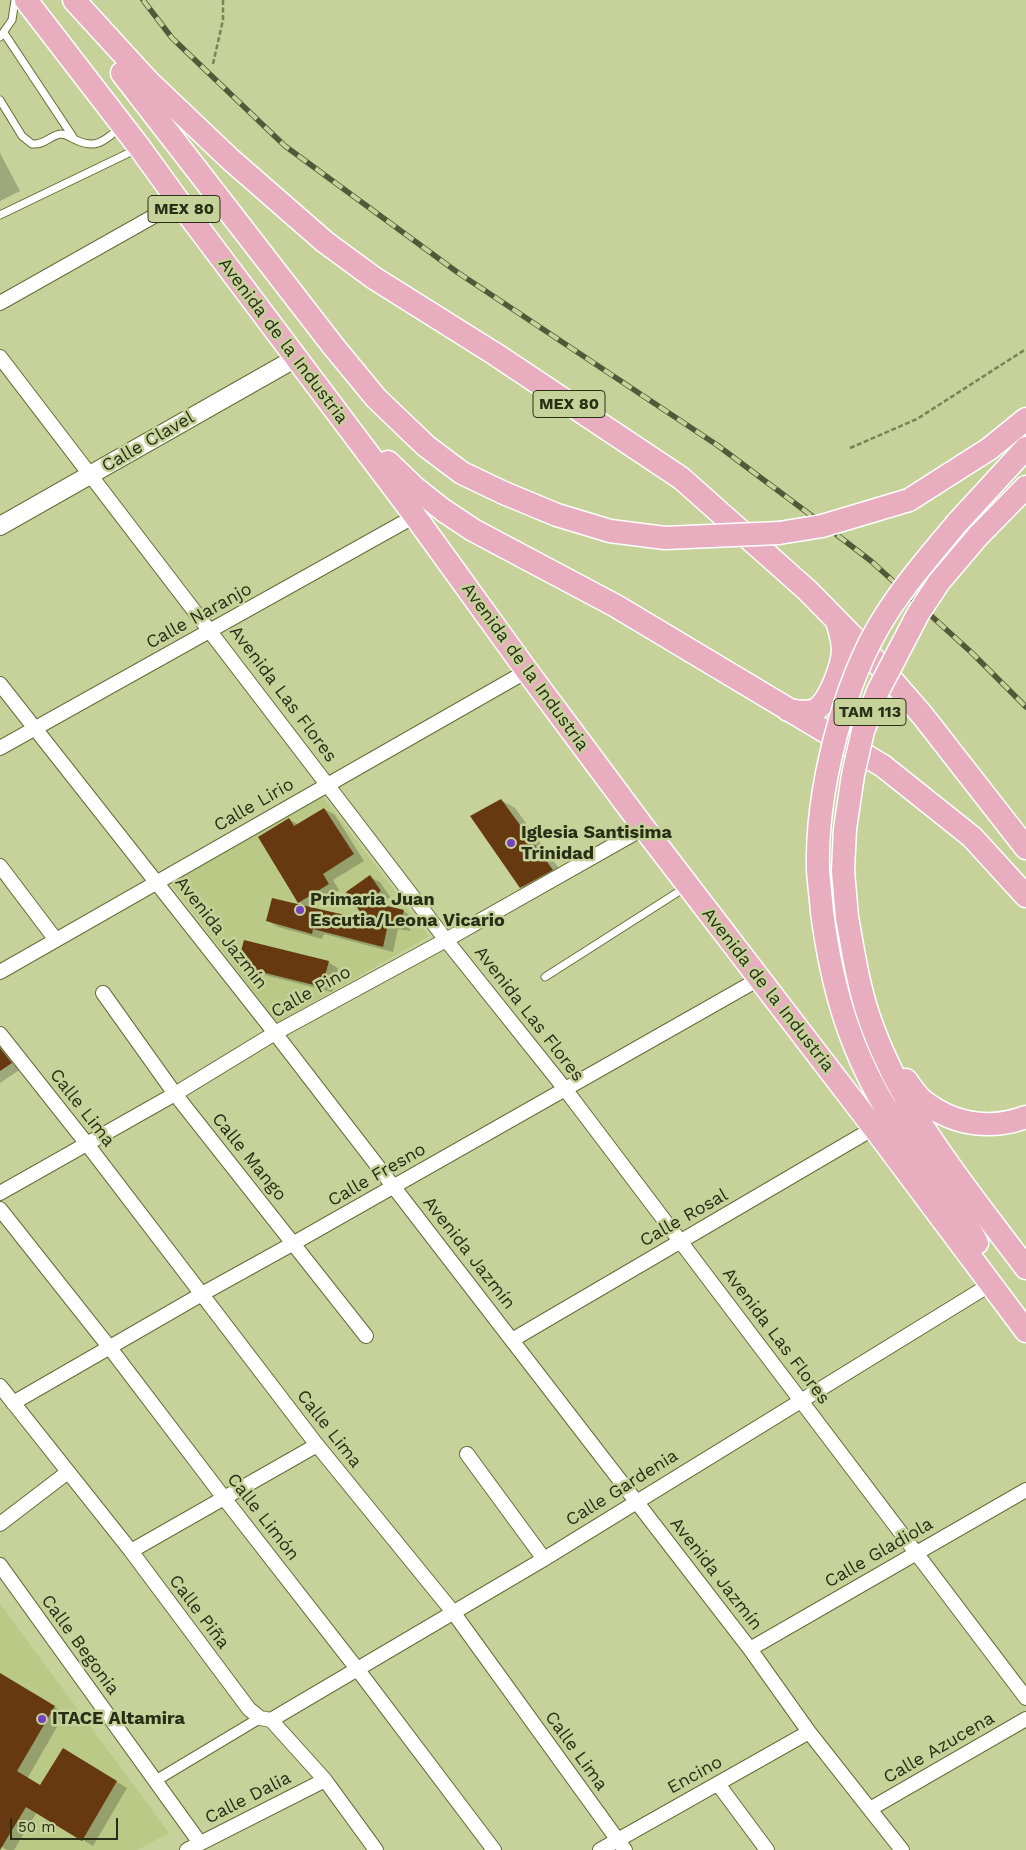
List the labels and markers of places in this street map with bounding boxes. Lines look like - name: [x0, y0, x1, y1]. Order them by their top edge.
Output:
- place label: Iglesia Santisima Trinidad: [521, 822, 672, 864]
- marker: Iglesia Santisima Trinidad: [505, 837, 517, 849]
- place label: Primaria Juan Escutia/Leona Vicario: [310, 889, 505, 932]
- marker: Primaria Juan Escutia/Leona Vicario: [294, 904, 306, 916]
- place label: ITACE Altamira: [52, 1708, 185, 1730]
- marker: ITACE Altamira: [36, 1713, 48, 1725]

